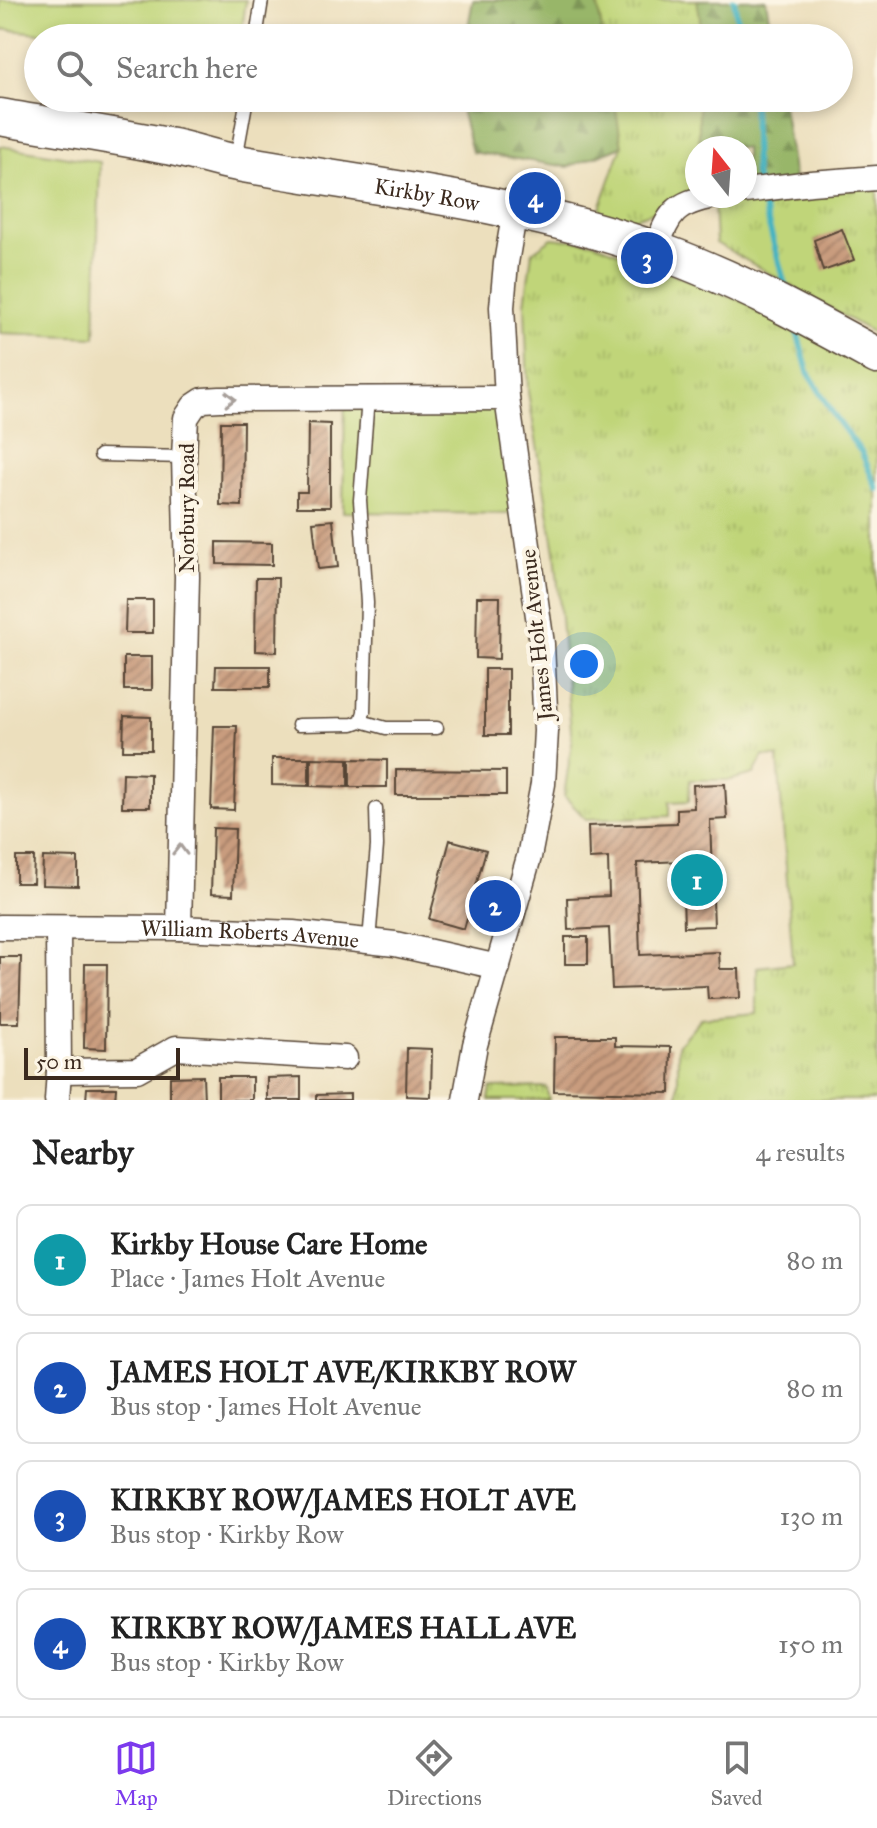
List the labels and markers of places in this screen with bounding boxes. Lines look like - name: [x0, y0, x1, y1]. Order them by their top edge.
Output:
- pin: 4: [509, 168, 561, 228]
- pin: 3: [621, 228, 673, 288]
- pin: 1: [671, 850, 723, 910]
- pin: 2: [469, 876, 521, 936]

